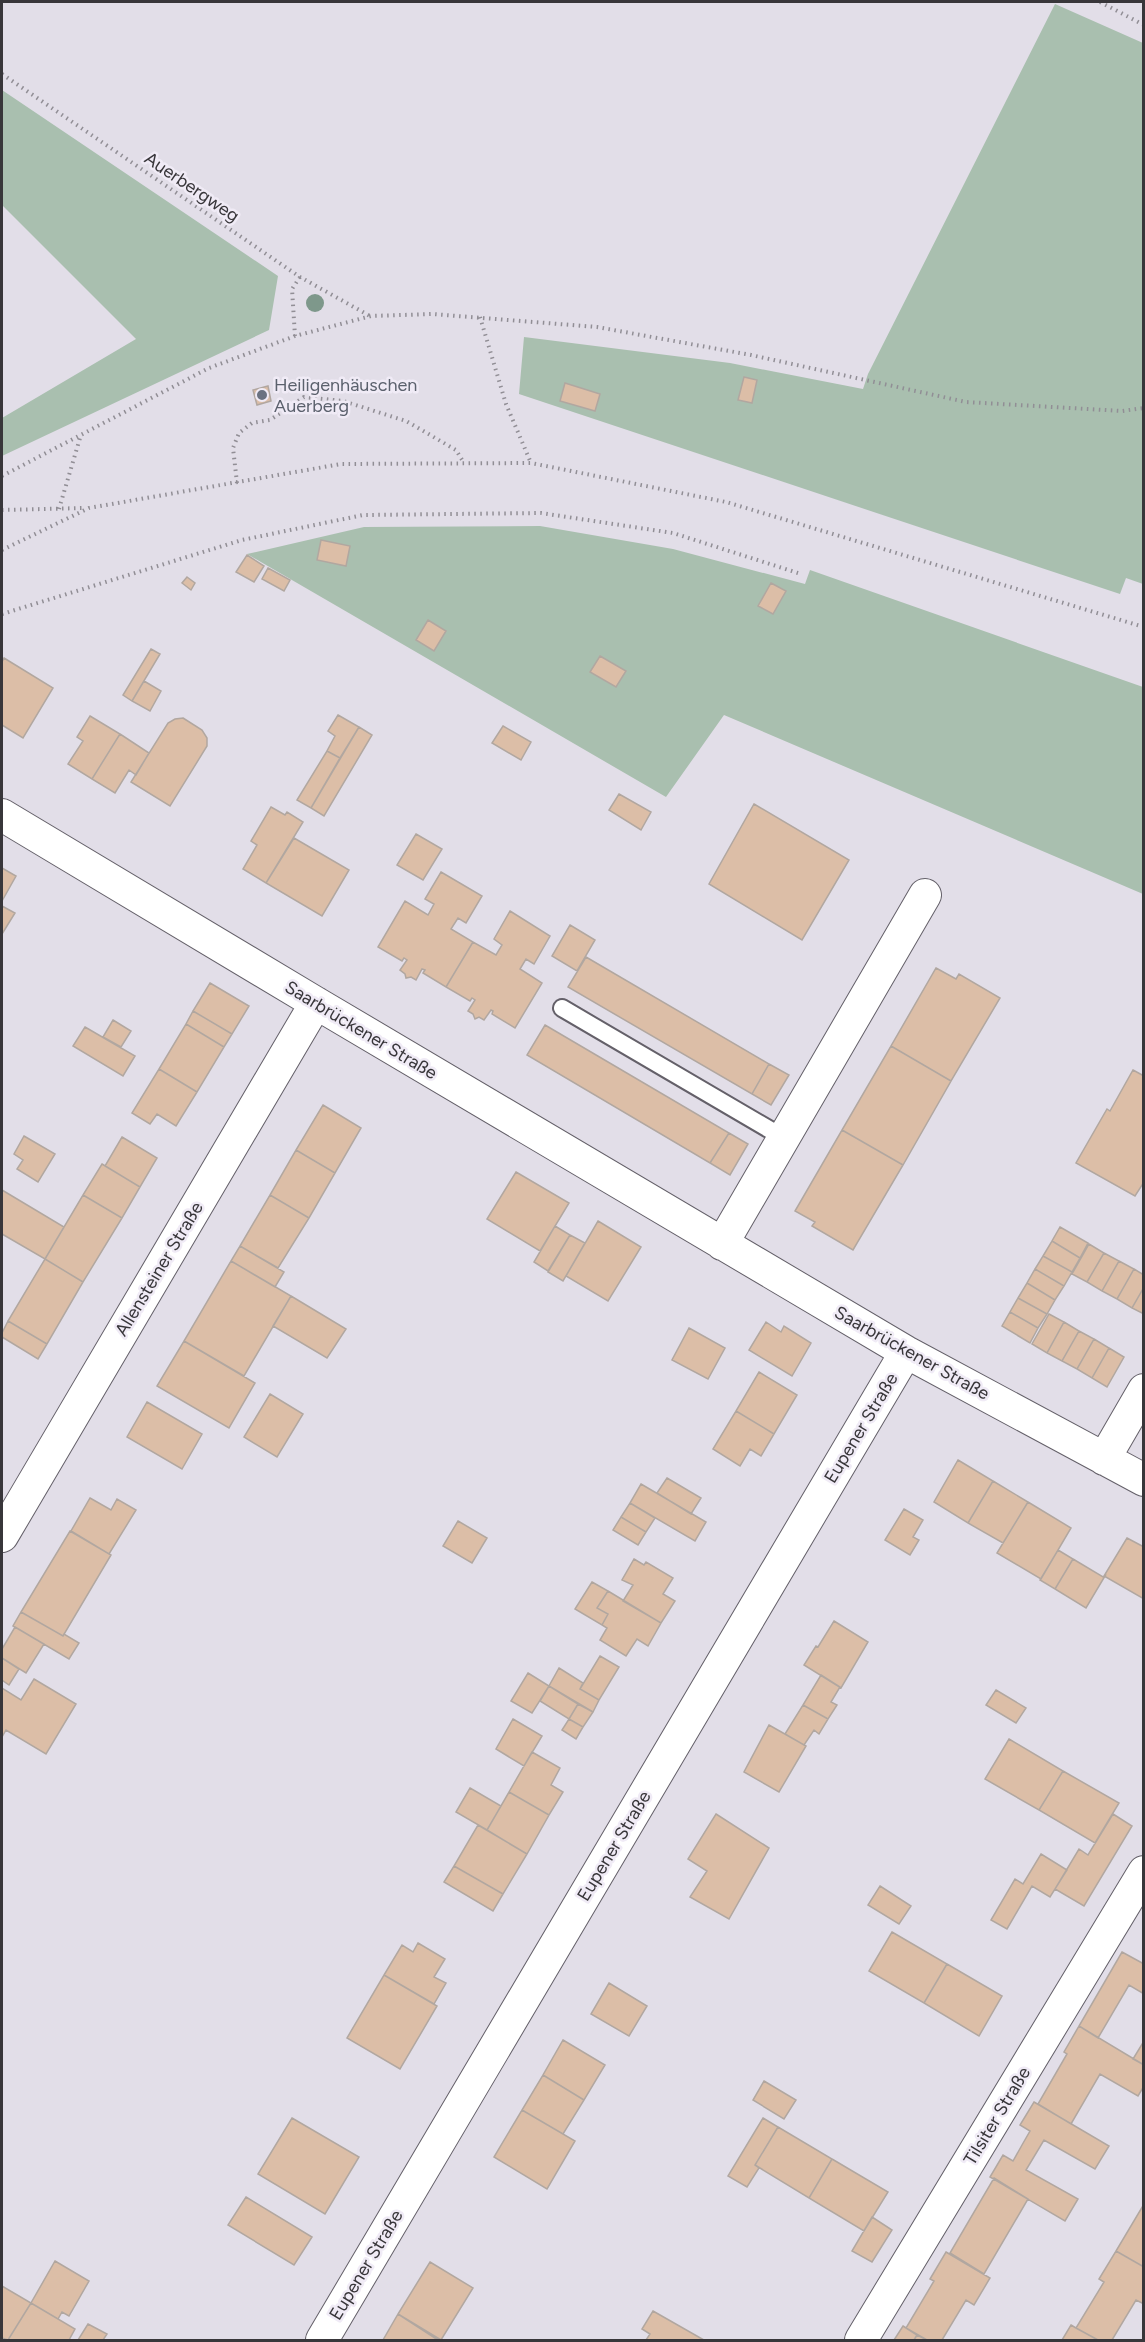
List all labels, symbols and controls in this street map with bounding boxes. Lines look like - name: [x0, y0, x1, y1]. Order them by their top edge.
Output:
- street label: Auerbergweg: [140, 147, 244, 227]
- place label: Heiligenhäuschen Auerberg: [274, 374, 417, 417]
- marker: Heiligenhäuschen Auerberg: [255, 388, 269, 402]
- street label: Saarbrückener Straße: [281, 976, 441, 1084]
- street label: Allensteiner Straße: [110, 1198, 208, 1340]
- street label: Saarbrückener Straße: [831, 1301, 993, 1405]
- street label: Eupener Straße: [819, 1369, 903, 1487]
- street label: Eupener Straße: [572, 1787, 656, 1905]
- street label: Tilsiter Straße: [959, 2063, 1035, 2169]
- street label: Eupener Straße: [324, 2206, 408, 2324]

